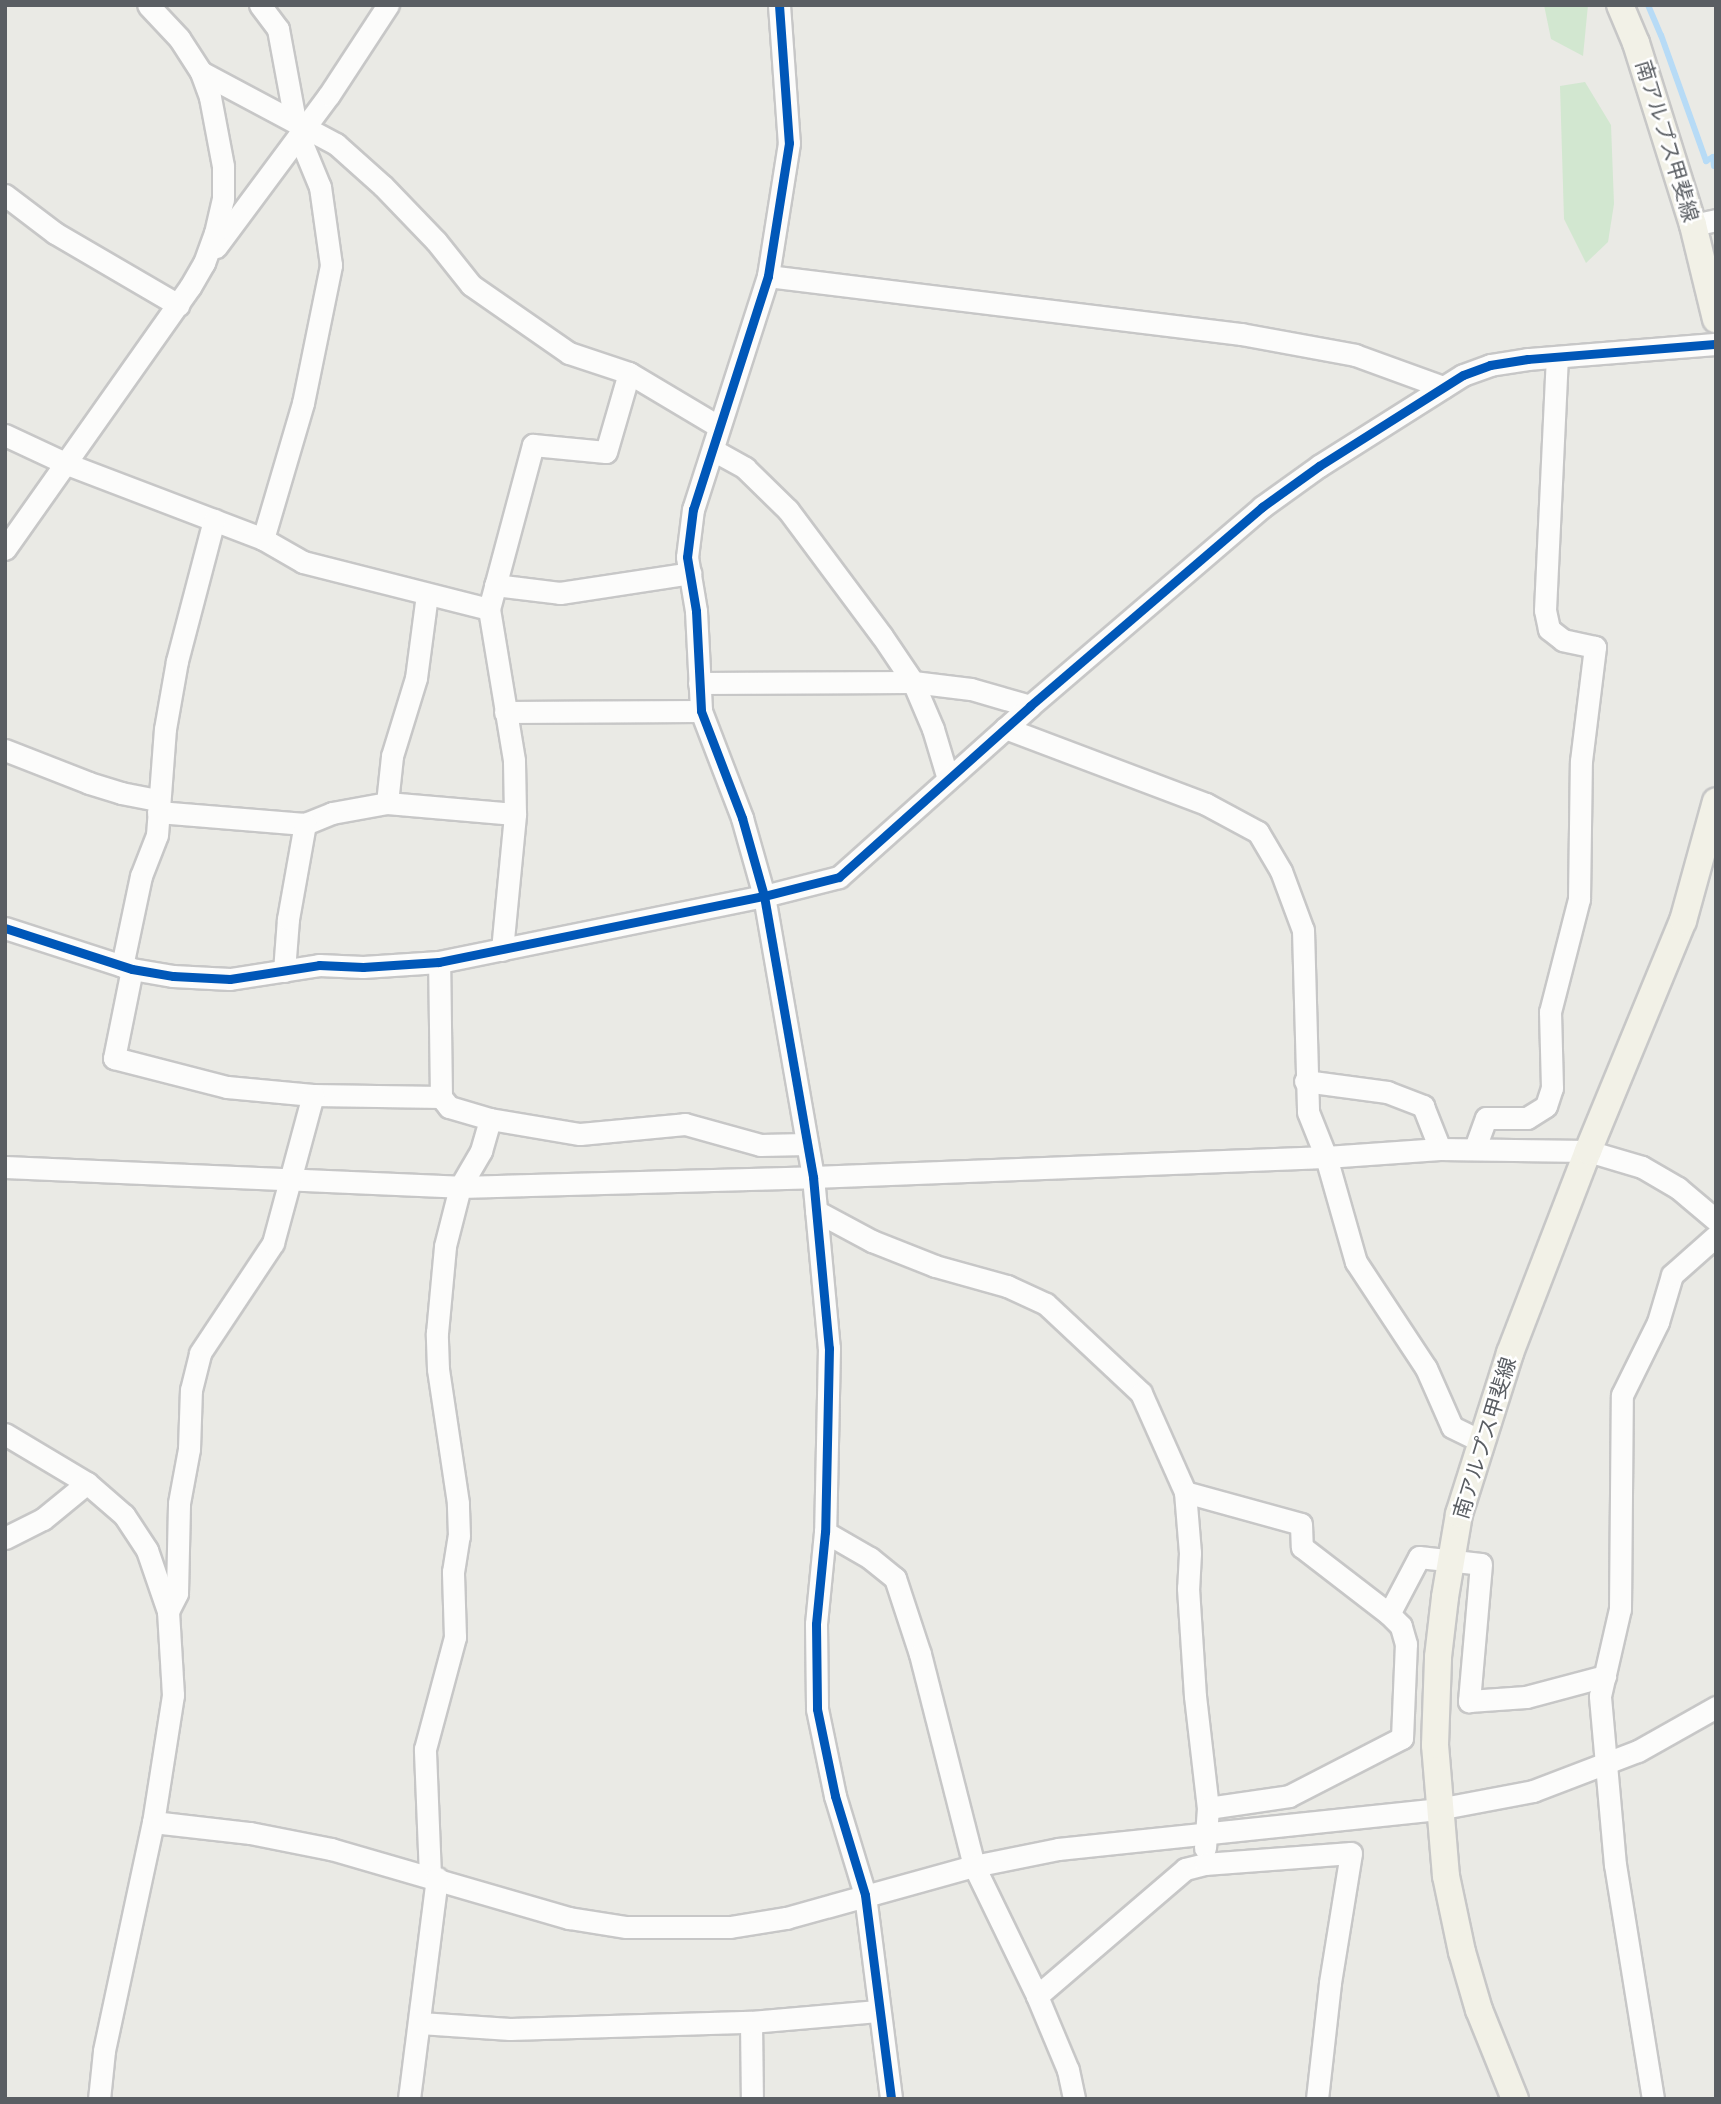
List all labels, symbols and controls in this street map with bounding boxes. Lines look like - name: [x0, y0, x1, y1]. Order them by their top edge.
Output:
- street label: 南アルプス甲斐線: [1630, 57, 1704, 225]
- street label: 南アルプス甲斐線: [1448, 1354, 1522, 1522]

